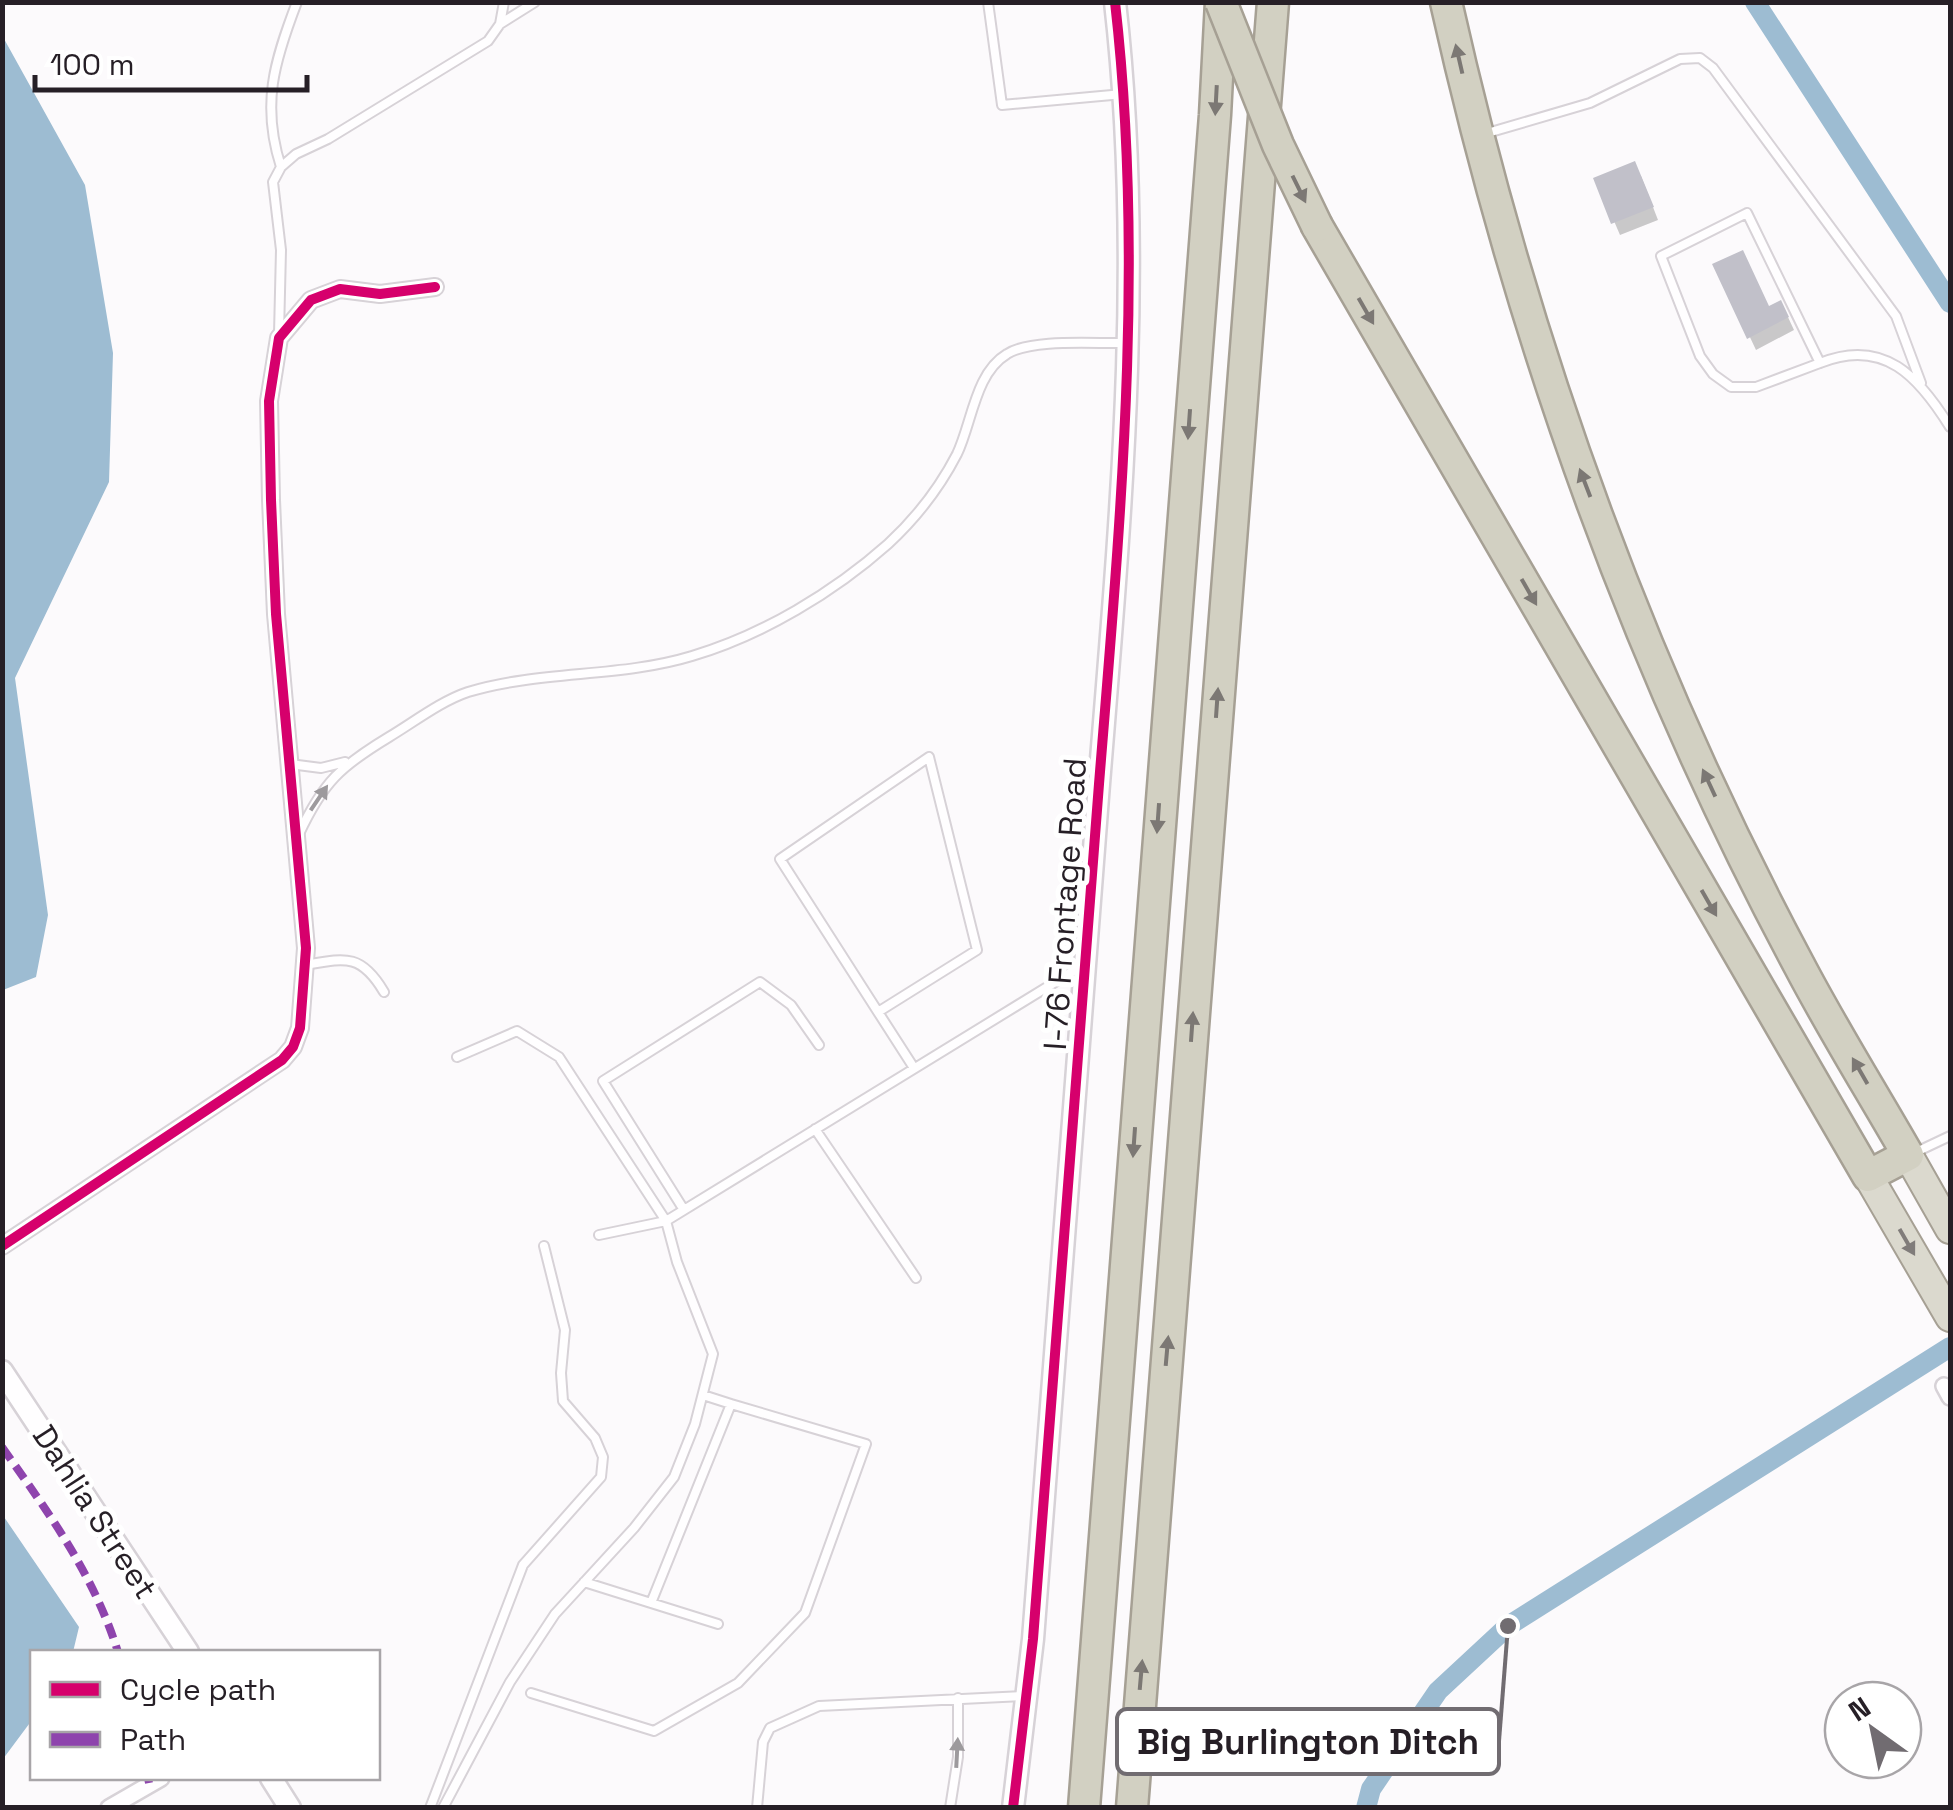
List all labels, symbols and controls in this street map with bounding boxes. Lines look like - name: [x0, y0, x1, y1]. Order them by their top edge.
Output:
- scale bar: [35, 30, 308, 92]
- one-way arrow: [1450, 44, 1466, 75]
- text: 100 m: [50, 45, 135, 84]
- one-way arrow: [1208, 84, 1224, 116]
- one-way arrow: [1291, 175, 1308, 204]
- one-way arrow: [1357, 297, 1374, 325]
- one-way arrow: [1181, 408, 1197, 440]
- one-way arrow: [1577, 468, 1592, 498]
- one-way arrow: [1519, 578, 1537, 606]
- one-way arrow: [1209, 687, 1225, 719]
- street label: I-76 Frontage Road: [1035, 757, 1095, 1051]
- one-way arrow: [1701, 768, 1718, 797]
- one-way arrow: [309, 784, 328, 811]
- one-way arrow: [1150, 802, 1166, 834]
- one-way arrow: [1700, 889, 1717, 918]
- one-way arrow: [1185, 1011, 1201, 1043]
- one-way arrow: [1851, 1057, 1869, 1085]
- one-way arrow: [1126, 1126, 1142, 1158]
- one-way arrow: [1898, 1228, 1915, 1256]
- one-way arrow: [1159, 1335, 1175, 1367]
- street label: Dahlia Street: [24, 1418, 166, 1606]
- legend: [30, 1650, 380, 1780]
- one-way arrow: [1134, 1659, 1150, 1691]
- text: Cycle path: [120, 1670, 276, 1709]
- north arrow: [1823, 1680, 1923, 1780]
- text: N: [1842, 1689, 1877, 1729]
- callout: Big Burlington Ditch: [1117, 1709, 1499, 1774]
- text: Path: [120, 1720, 186, 1759]
- text: Big Burlington Ditch: [1137, 1720, 1479, 1764]
- one-way arrow: [949, 1737, 965, 1768]

